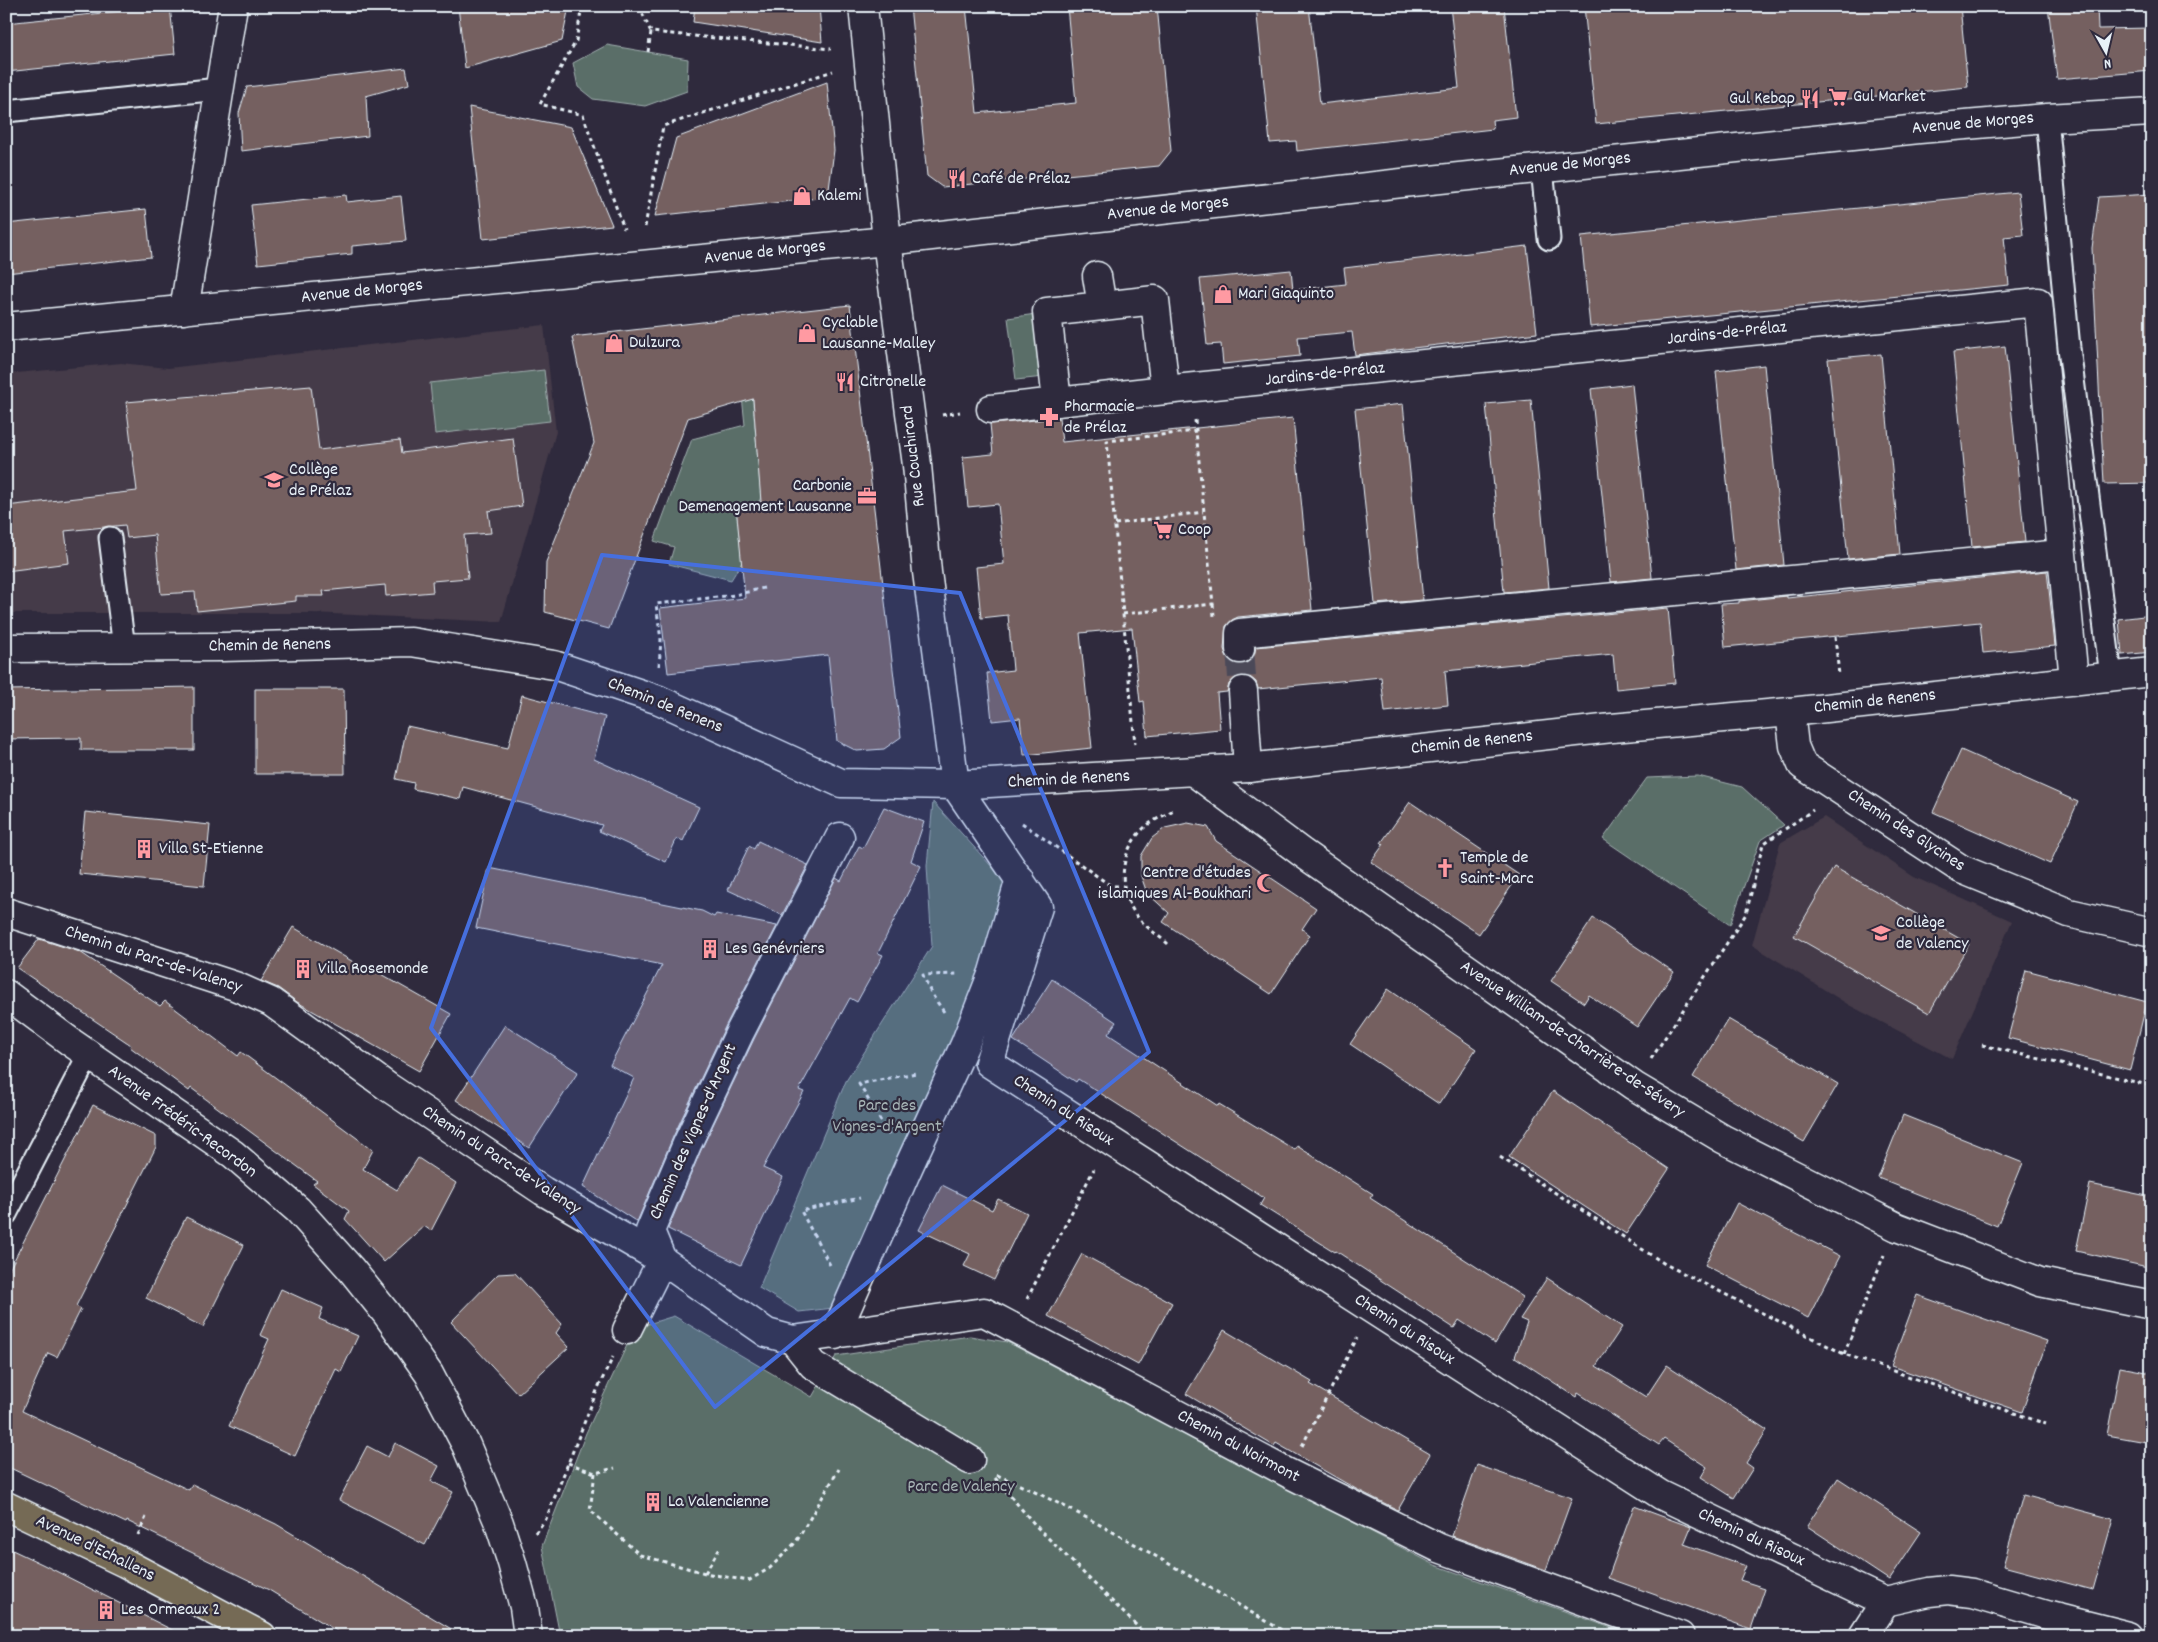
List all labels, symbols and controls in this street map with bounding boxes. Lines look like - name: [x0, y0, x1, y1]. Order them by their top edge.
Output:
- north arrow: [2080, 28, 2130, 78]
- text: N: [2103, 53, 2112, 73]
- place label: Gul Market: [1853, 85, 1926, 110]
- supermarket icon: Gul Market: [1827, 86, 1849, 108]
- place label: Gul Kebap: [1729, 87, 1795, 112]
- restaurant icon: Gul Kebap: [1799, 88, 1821, 110]
- street label: Avenue de Morges: [1911, 106, 2035, 142]
- street label: Avenue de Morges: [1508, 146, 1632, 184]
- place label: Café de Prélaz: [972, 167, 1070, 192]
- restaurant icon: Café de Prélaz: [946, 168, 968, 190]
- place label: Kalemi: [817, 184, 862, 209]
- shop icon: Kalemi: [791, 185, 813, 207]
- street label: Avenue de Morges: [1106, 190, 1230, 228]
- street label: Avenue de Morges: [703, 234, 827, 272]
- street label: Avenue de Morges: [300, 273, 424, 311]
- place label: Mari Giaquinto: [1238, 282, 1334, 307]
- shop icon: Mari Giaquinto: [1212, 283, 1234, 305]
- place label: Cyclable Lausanne-Malley: [822, 311, 936, 357]
- street label: Jardins-de-Prélaz: [1666, 315, 1788, 353]
- shop icon: Cyclable Lausanne-Malley: [796, 322, 818, 344]
- place label: Dulzura: [629, 331, 681, 356]
- shop icon: Dulzura: [603, 332, 625, 354]
- street label: Jardins-de-Prélaz: [1264, 356, 1386, 394]
- place label: Citronelle: [860, 370, 926, 395]
- restaurant icon: Citronelle: [834, 371, 856, 393]
- place label: Pharmacie de Prélaz: [1064, 395, 1135, 441]
- street label: Rue Couchirard: [895, 404, 933, 508]
- pharmacy icon: Pharmacie de Prélaz: [1038, 406, 1060, 428]
- place label: Collège de Prélaz: [289, 458, 352, 504]
- school or university icon: Collège de Prélaz: [263, 469, 285, 491]
- place label: Carbonie Demenagement Lausanne: [678, 474, 852, 520]
- office icon: Carbonie Demenagement Lausanne: [856, 485, 878, 507]
- place label: Coop: [1178, 518, 1211, 543]
- supermarket icon: Coop: [1152, 519, 1174, 541]
- street label: Chemin de Renens: [209, 632, 331, 660]
- street label: Chemin de Renens: [604, 671, 726, 741]
- street label: Chemin de Renens: [1813, 683, 1937, 721]
- street label: Chemin de Renens: [1410, 724, 1534, 762]
- street label: Chemin de Renens: [1007, 764, 1131, 796]
- street label: Chemin des Glycines: [1842, 783, 1970, 879]
- place label: Villa St-Etienne: [159, 837, 263, 862]
- building icon: Villa St-Etienne: [133, 838, 155, 860]
- place label: Temple de Saint-Marc: [1460, 846, 1534, 892]
- church icon: Temple de Saint-Marc: [1434, 857, 1456, 879]
- place label: Centre d'études islamiques Al-Boukhari: [1098, 861, 1251, 907]
- mosque icon: Centre d'études islamiques Al-Boukhari: [1255, 872, 1277, 894]
- place label: Collège de Valency: [1896, 911, 1969, 957]
- street label: Chemin du Parc-de-Valency: [61, 920, 245, 1001]
- school or university icon: Collège de Valency: [1870, 922, 1892, 944]
- place label: Les Genévriers: [725, 937, 825, 962]
- building icon: Les Genévriers: [699, 938, 721, 960]
- street label: Avenue William-de-Charrière-de-Sévery: [1454, 955, 1690, 1125]
- place label: Villa Rosemonde: [318, 957, 428, 982]
- building icon: Villa Rosemonde: [292, 958, 314, 980]
- street label: Chemin des Vignes-d'Argent: [644, 1040, 744, 1224]
- street label: Avenue Frédéric-Recordon: [102, 1059, 262, 1185]
- street label: Chemin du Risoux: [1008, 1069, 1119, 1153]
- park label: Parc des Vignes-d'Argent: [832, 1094, 942, 1140]
- street label: Chemin du Parc-de-Valency: [417, 1100, 586, 1222]
- street label: Chemin du Risoux: [1349, 1288, 1460, 1372]
- street label: Chemin du Noirmont: [1172, 1404, 1304, 1490]
- park label: Parc de Valency: [907, 1475, 1015, 1500]
- place label: La Valencienne: [668, 1490, 769, 1515]
- building icon: La Valencienne: [642, 1491, 664, 1513]
- street label: Chemin du Risoux: [1693, 1502, 1809, 1574]
- street label: Avenue d'Echallens: [31, 1509, 159, 1589]
- place label: Les Ormeaux 2: [121, 1598, 220, 1623]
- building icon: Les Ormeaux 2: [95, 1599, 117, 1621]

